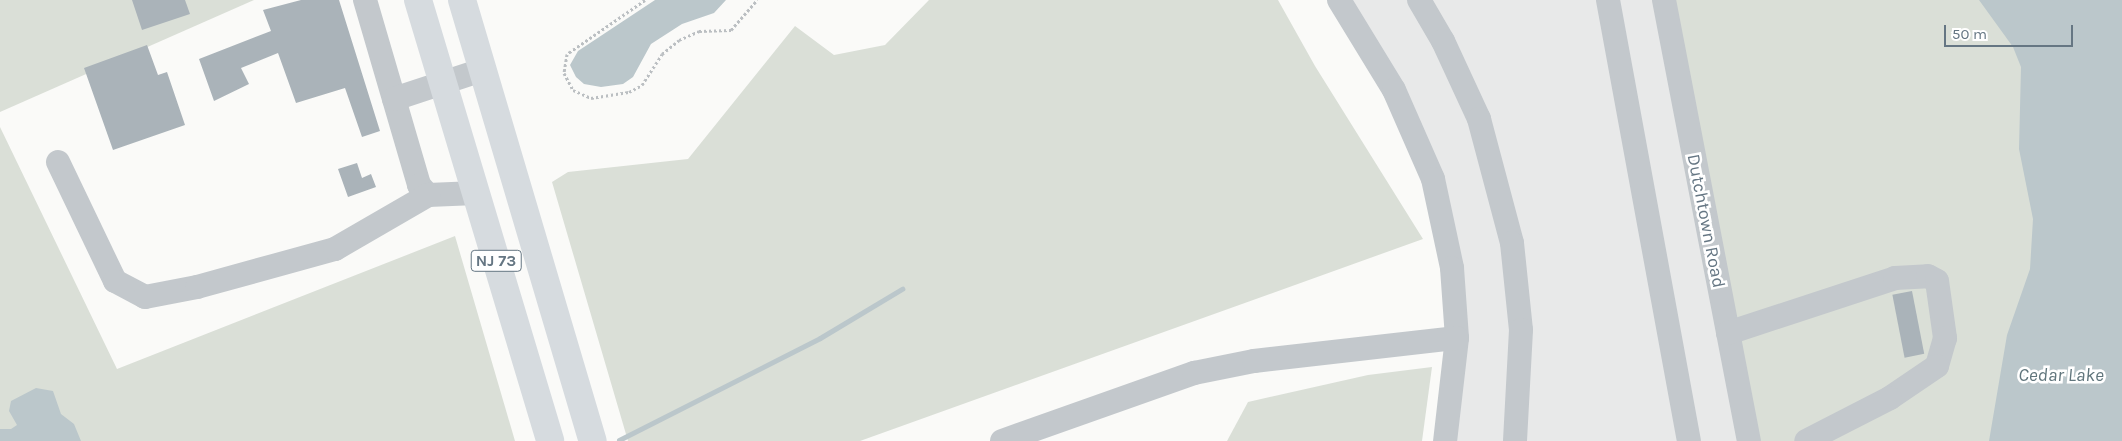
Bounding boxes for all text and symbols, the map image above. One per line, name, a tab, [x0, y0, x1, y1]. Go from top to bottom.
scale bar	[1947, 15, 2076, 47]
text: 50 m	[1952, 25, 1987, 43]
street label: Dutchtown Road	[1682, 152, 1730, 290]
road number: NJ 73	[470, 248, 522, 274]
water label: Cedar Lake	[2018, 365, 2104, 387]

